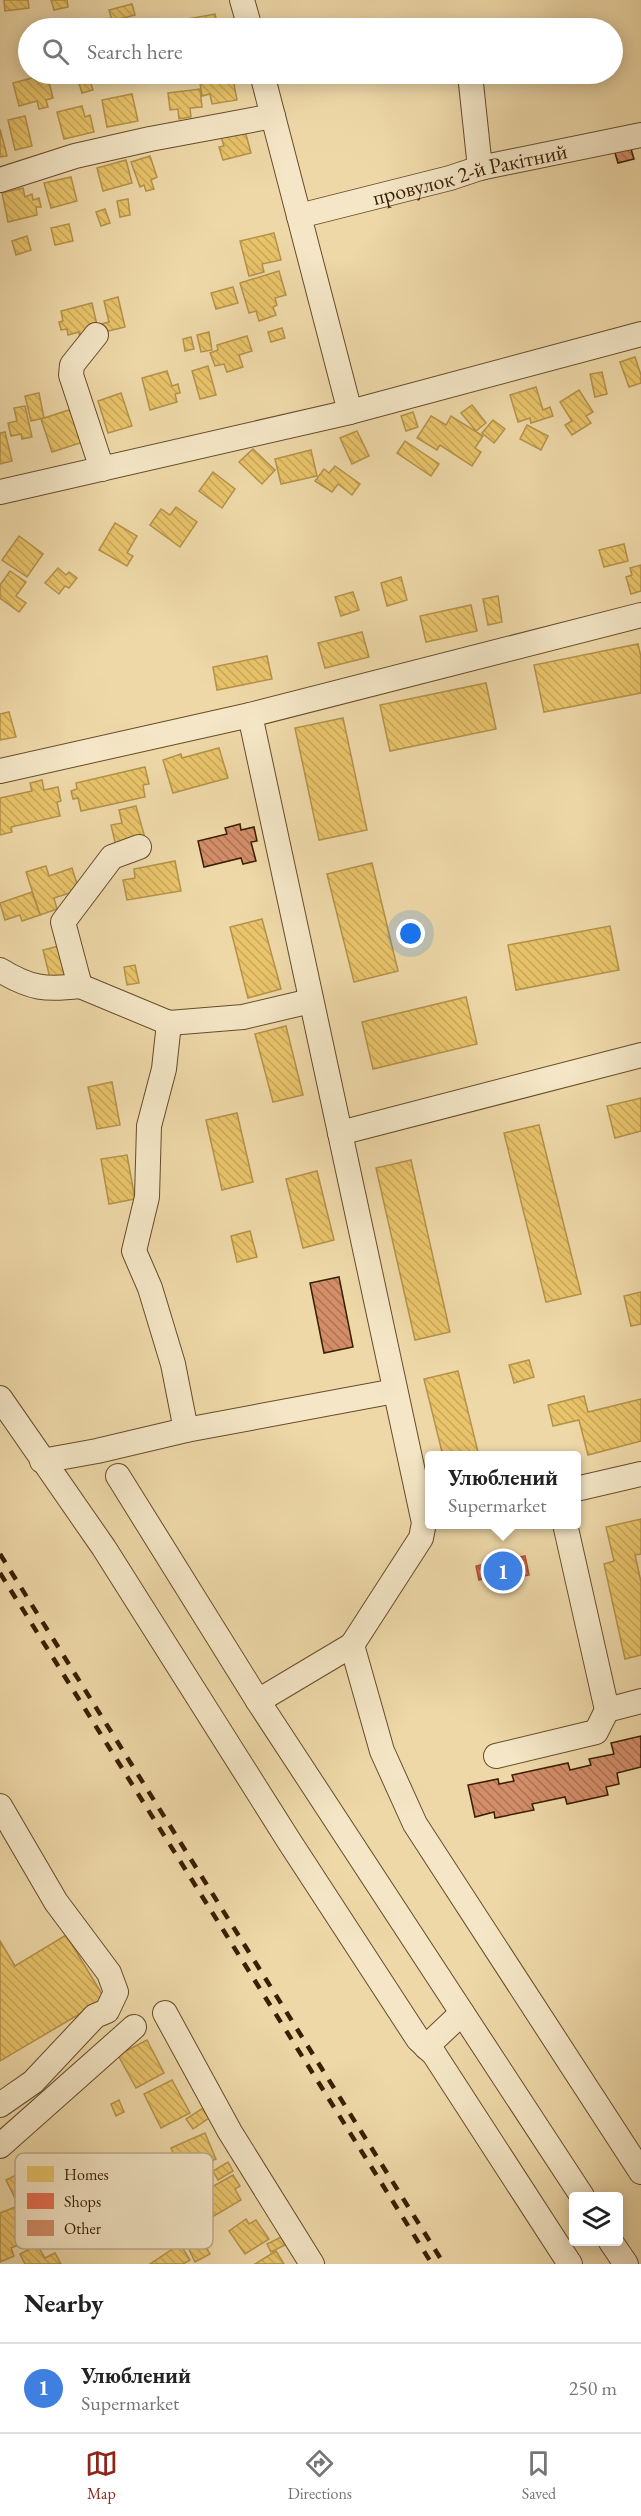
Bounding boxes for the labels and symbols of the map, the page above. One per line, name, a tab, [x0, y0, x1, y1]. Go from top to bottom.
street label: провулок 2-й Ракітний	[369, 136, 570, 212]
your location	[396, 919, 425, 948]
pin: 1	[484, 1548, 522, 1594]
legend	[15, 2153, 213, 2249]
text: Homes	[64, 2164, 109, 2185]
text: Shops	[64, 2191, 101, 2212]
text: Other	[64, 2218, 102, 2239]

